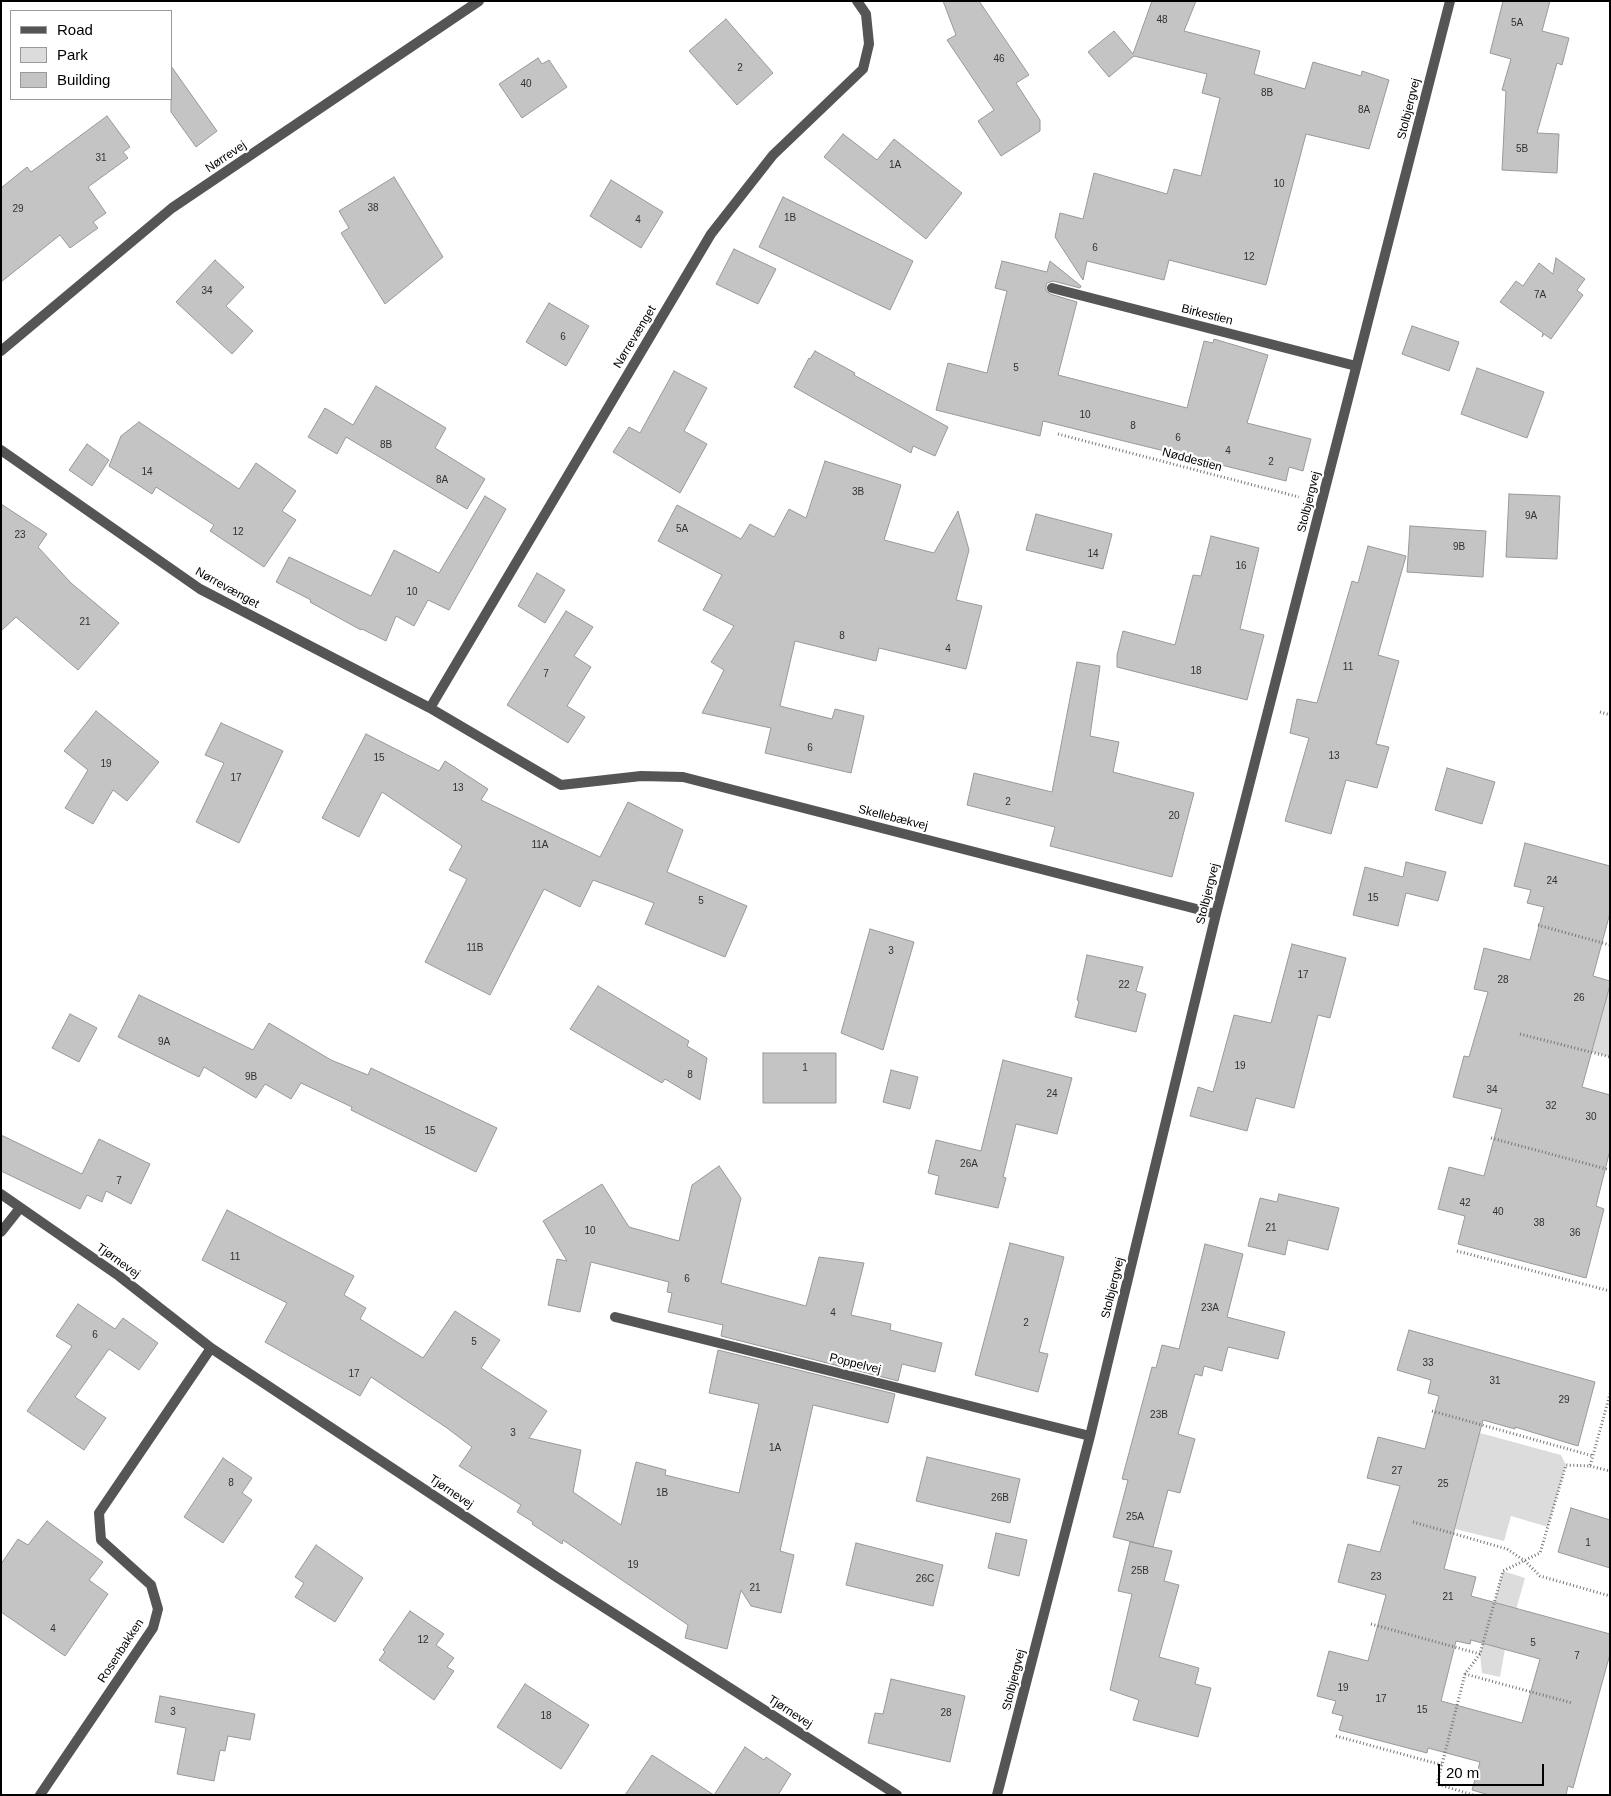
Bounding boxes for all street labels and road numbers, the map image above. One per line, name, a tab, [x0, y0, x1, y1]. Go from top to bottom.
street label: Stolbjergvej	[1394, 77, 1424, 141]
street label: Nørrevej	[203, 138, 249, 176]
street label: Birkestien	[1180, 302, 1234, 328]
street label: Nørrevænget	[611, 303, 659, 371]
street label: Nøddestien	[1160, 445, 1224, 475]
street label: Stolbjergvej	[1294, 470, 1324, 534]
street label: Nørrevænget	[193, 565, 261, 611]
street label: Skellebækvej	[857, 802, 929, 834]
street label: Stolbjergvej	[1193, 862, 1223, 926]
street label: Tjørnevej	[94, 1240, 142, 1282]
street label: Stolbjergvej	[1098, 1256, 1128, 1320]
street label: Poppelvej	[828, 1351, 882, 1377]
street label: Tjørnevej	[426, 1472, 476, 1512]
street label: Rosenbakken	[95, 1616, 147, 1686]
street label: Stolbjergvej	[999, 1648, 1029, 1712]
street label: Tjørnevej	[765, 1692, 815, 1732]

